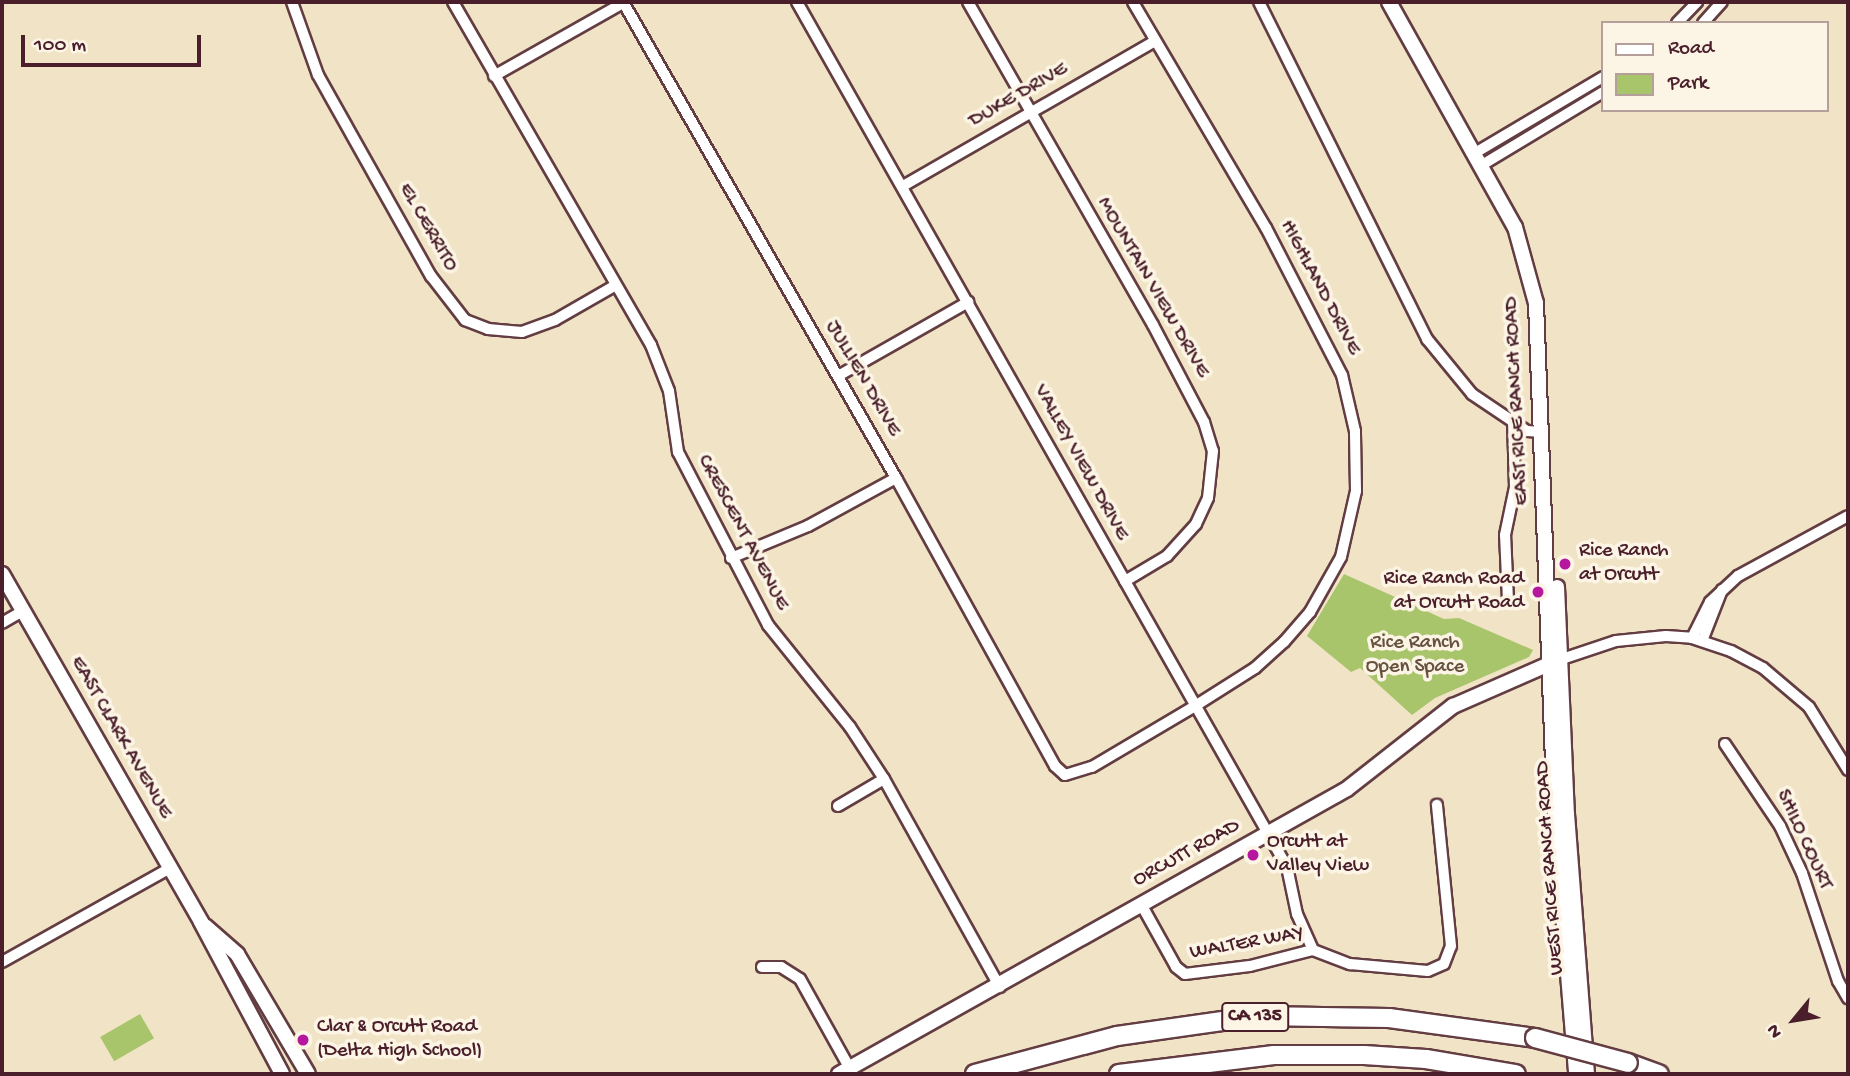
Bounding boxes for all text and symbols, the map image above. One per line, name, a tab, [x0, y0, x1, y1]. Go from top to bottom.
scale bar	[24, 21, 205, 65]
legend	[1602, 21, 1829, 112]
text: 100 m	[34, 34, 86, 59]
text: Road	[1668, 37, 1714, 62]
street label: DUKE DRIVE	[965, 58, 1073, 134]
text: Park	[1668, 72, 1708, 97]
street label: EL CERRITO	[392, 179, 462, 277]
street label: MOUNTAIN VIEW DRIVE	[1090, 193, 1214, 383]
street label: HIGHLAND DRIVE	[1273, 216, 1365, 360]
street label: EAST RICE RANCH ROAD	[1500, 296, 1536, 506]
street label: JULLIEN DRIVE	[819, 316, 905, 442]
street label: VALLEY VIEW DRIVE	[1027, 381, 1133, 545]
street label: CRESCENT AVENUE	[690, 451, 794, 615]
place label: Rice Ranch at Orcutt	[1579, 539, 1669, 589]
marker: Rice Ranch at Orcutt	[1557, 556, 1573, 572]
place label: Rice Ranch Road at Orcutt Road	[1384, 567, 1524, 617]
marker: Rice Ranch Road at Orcutt Road	[1530, 584, 1546, 600]
park label: Rice Ranch Open Space	[1366, 631, 1464, 681]
street label: EAST CLARK AVENUE	[63, 652, 177, 824]
street label: WEST RICE RANCH ROAD	[1531, 760, 1571, 976]
street label: SHILO COURT	[1769, 786, 1837, 894]
street label: ORCUTT ROAD	[1129, 814, 1245, 894]
place label: Orcutt at Valley View	[1267, 830, 1369, 880]
marker: Orcutt at Valley View	[1245, 847, 1261, 863]
street label: WALTER WAY	[1188, 922, 1306, 966]
north arrow	[1759, 985, 1829, 1055]
road number: CA 135	[1220, 1001, 1290, 1032]
place label: Clar & Orcutt Road (Delta High School)	[317, 1015, 483, 1065]
text: N	[1762, 1020, 1788, 1042]
marker: Clar & Orcutt Road (Delta High School)	[295, 1032, 311, 1048]

